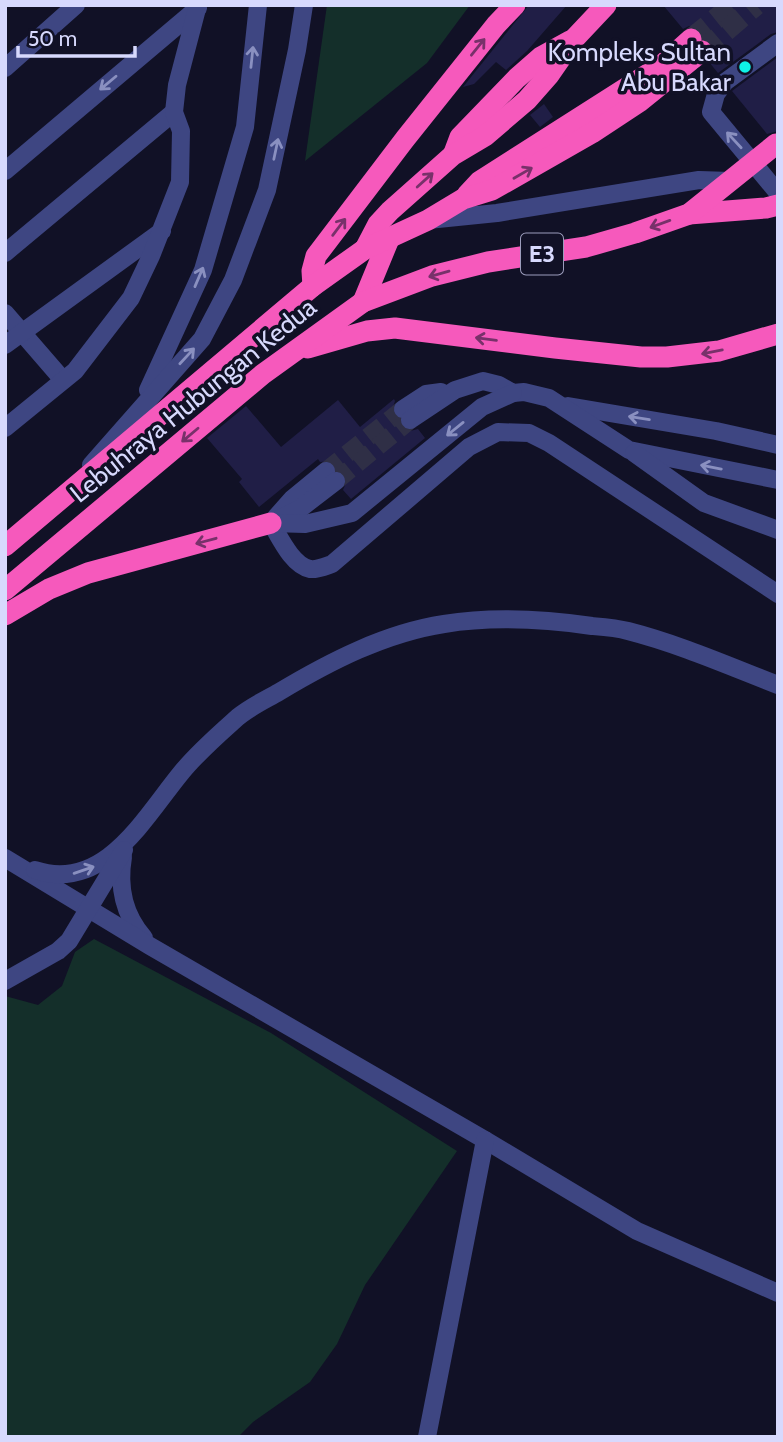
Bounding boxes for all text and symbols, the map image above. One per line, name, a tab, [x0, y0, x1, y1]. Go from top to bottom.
scale bar	[18, 14, 135, 58]
text: 50 m	[28, 26, 77, 51]
place label: Kompleks Sultan Abu Bakar	[548, 36, 732, 98]
one-way arrow	[471, 39, 486, 57]
one-way arrow	[246, 46, 259, 69]
marker: Kompleks Sultan Abu Bakar	[737, 59, 753, 75]
one-way arrow	[99, 75, 117, 91]
one-way arrow	[726, 132, 743, 149]
one-way arrow	[269, 138, 283, 161]
one-way arrow	[512, 166, 532, 180]
one-way arrow	[416, 172, 434, 188]
one-way arrow	[331, 218, 346, 237]
one-way arrow	[650, 219, 672, 231]
road number: E3	[521, 233, 563, 274]
one-way arrow	[193, 267, 206, 288]
one-way arrow	[428, 269, 450, 282]
street label: Lebuhraya Hubungan Kedua	[64, 291, 323, 509]
one-way arrow	[475, 333, 498, 346]
one-way arrow	[701, 346, 724, 359]
one-way arrow	[179, 347, 195, 365]
one-way arrow	[628, 411, 651, 424]
one-way arrow	[447, 421, 465, 437]
one-way arrow	[181, 427, 199, 443]
one-way arrow	[700, 459, 723, 473]
one-way arrow	[195, 535, 218, 548]
one-way arrow	[73, 863, 95, 876]

